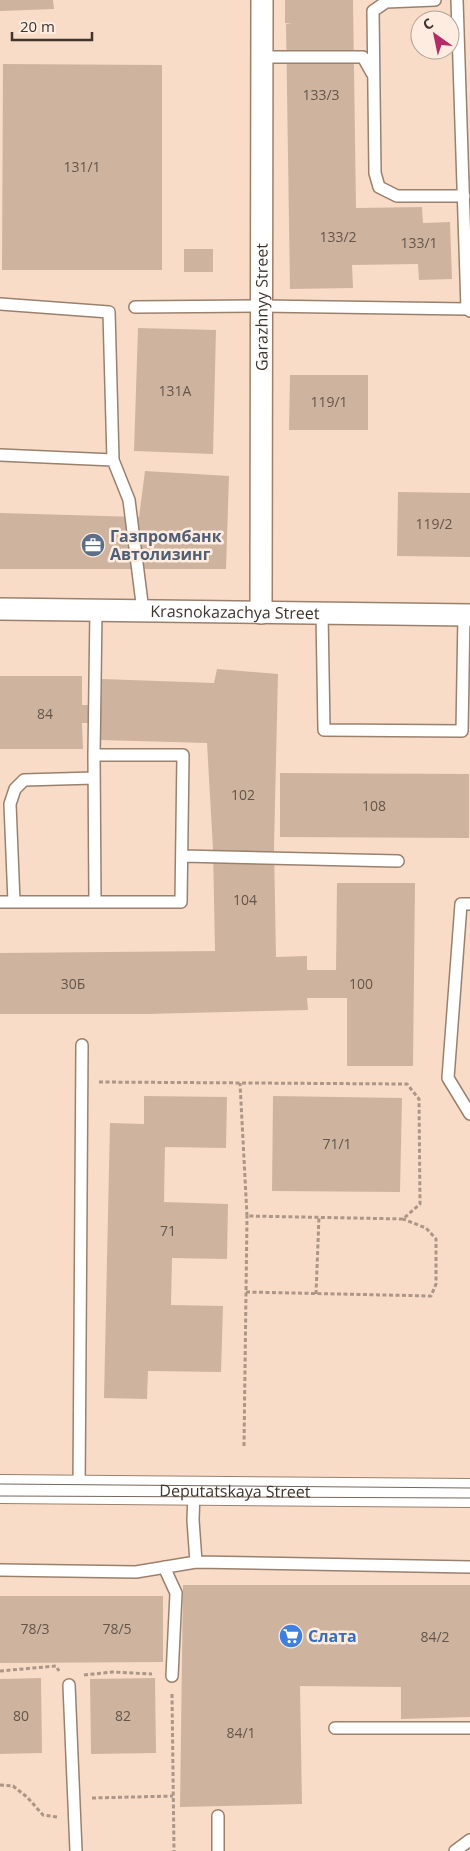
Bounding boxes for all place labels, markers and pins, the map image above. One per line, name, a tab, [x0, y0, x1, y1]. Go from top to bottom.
place label: Газпромбанк Автолизинг	[110, 525, 222, 565]
office icon: Газпромбанк Автолизинг	[80, 532, 106, 558]
supermarket icon: Слата	[278, 1623, 304, 1649]
place label: Слата	[308, 1625, 357, 1647]

